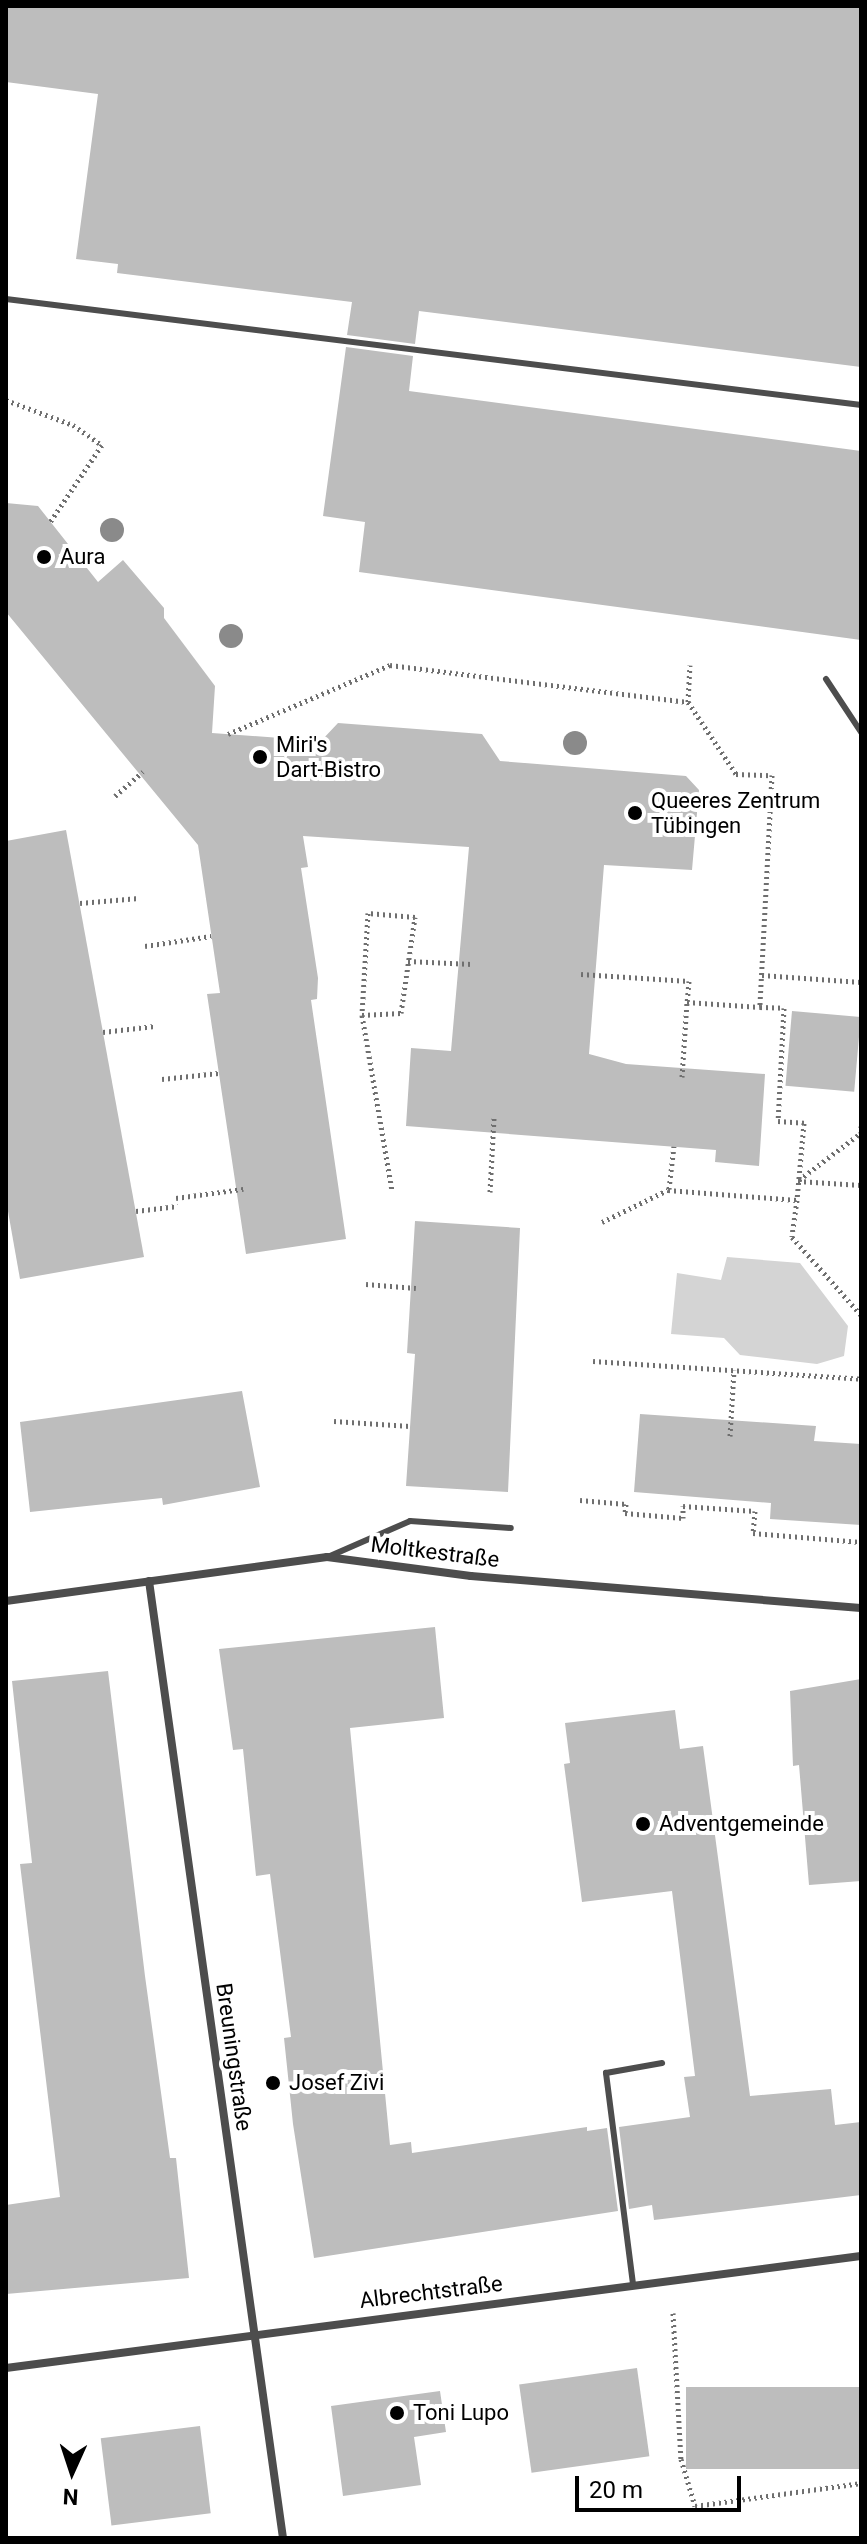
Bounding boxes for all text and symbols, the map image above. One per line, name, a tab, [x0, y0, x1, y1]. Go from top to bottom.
place label: Aura	[60, 544, 105, 570]
marker: Aura	[35, 548, 53, 566]
place label: Miri's Dart-Bistro	[276, 731, 381, 782]
marker: Miri's Dart-Bistro	[251, 748, 269, 766]
place label: Queeres Zentrum Tübingen	[651, 787, 820, 838]
marker: Queeres Zentrum Tübingen	[626, 804, 644, 822]
street label: Moltkestraße	[369, 1531, 501, 1573]
place label: Adventgemeinde	[659, 1811, 824, 1837]
marker: Adventgemeinde	[634, 1815, 652, 1833]
street label: Breuningstraße	[211, 1981, 257, 2133]
place label: Josef Zivi	[289, 2070, 384, 2096]
marker: Josef Zivi	[264, 2074, 282, 2092]
street label: Albrechtstraße	[358, 2270, 504, 2314]
place label: Toni Lupo	[413, 2400, 509, 2426]
marker: Toni Lupo	[388, 2404, 406, 2422]
north arrow	[32, 2432, 112, 2512]
scale bar	[579, 2460, 745, 2510]
text: 20 m	[589, 2476, 643, 2504]
text: N	[62, 2484, 79, 2509]

